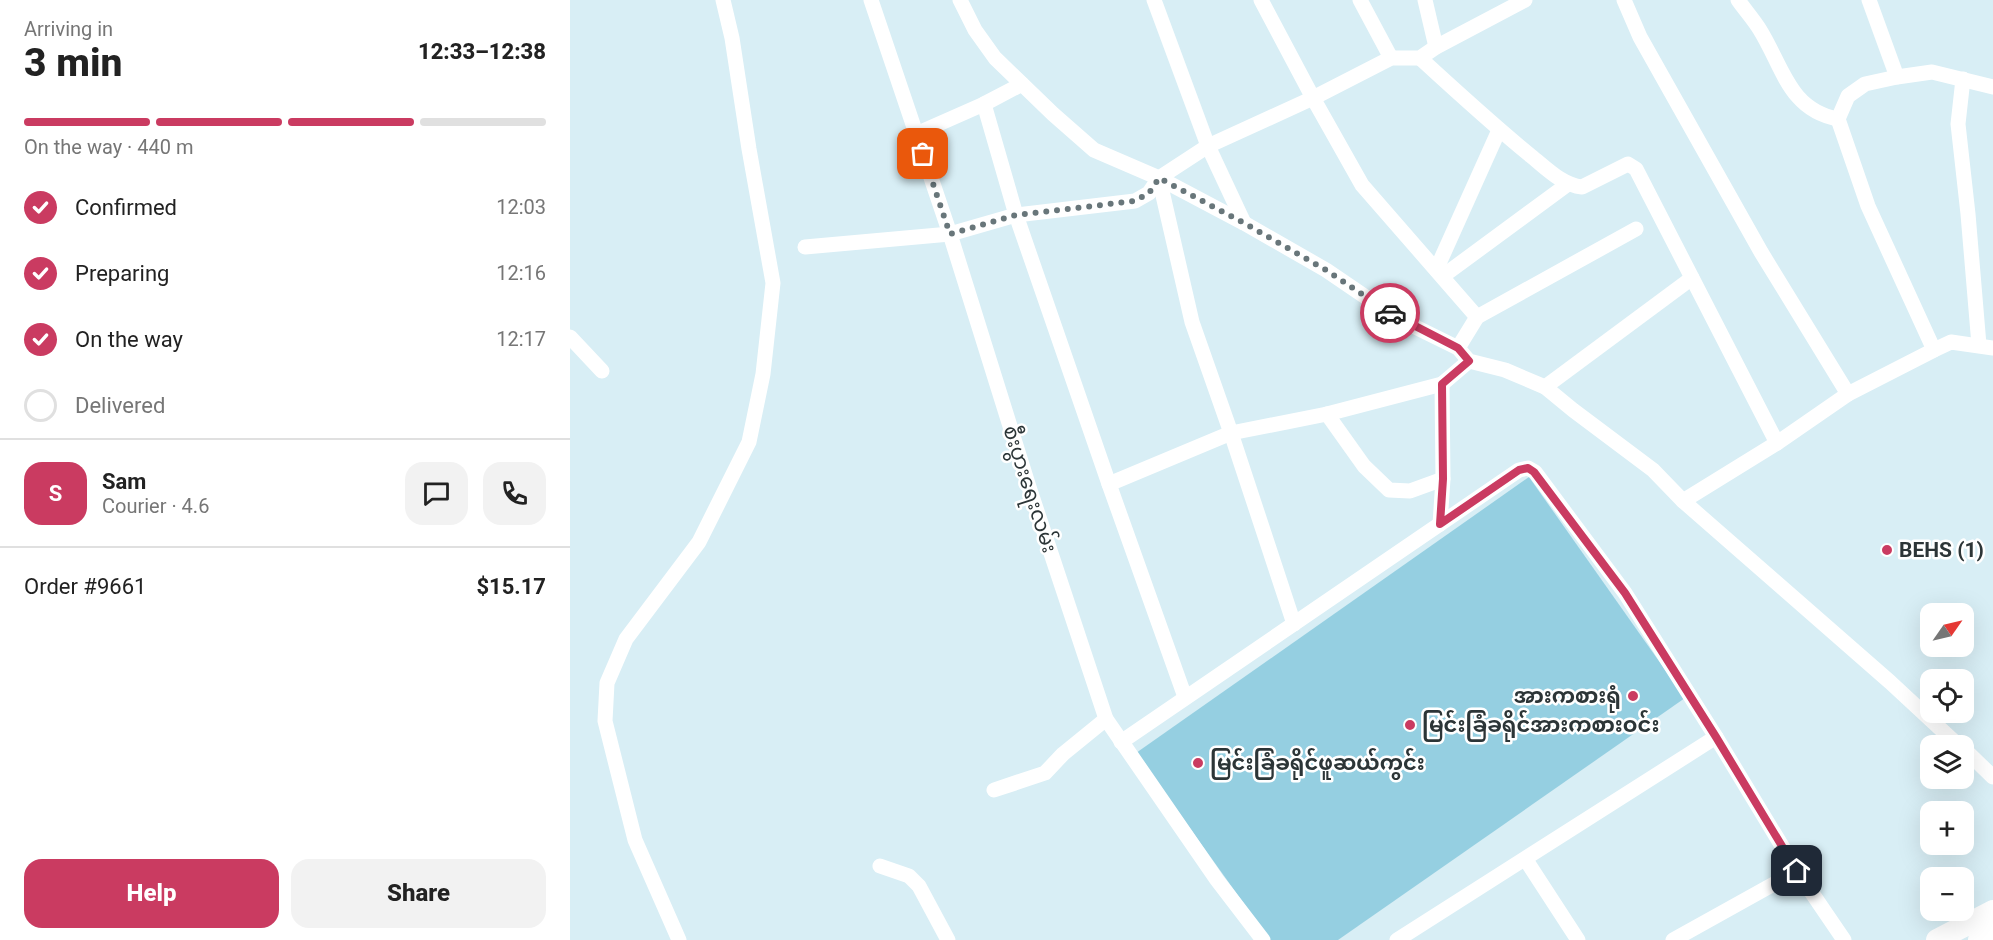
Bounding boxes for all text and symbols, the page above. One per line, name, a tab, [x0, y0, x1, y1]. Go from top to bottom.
text: Arriving in	[24, 17, 113, 41]
text: 12:33–12:38	[418, 39, 546, 64]
text: 3 min	[24, 40, 122, 86]
pin	[897, 128, 948, 179]
text: On the way · 440 m	[24, 135, 193, 159]
icon: bag	[906, 137, 939, 170]
icon: check	[24, 191, 57, 224]
text: Confirmed	[75, 195, 177, 220]
text: 12:03	[496, 195, 546, 219]
icon: check	[24, 257, 57, 290]
text: Preparing	[75, 261, 169, 286]
text: 12:16	[496, 261, 546, 285]
courier	[1360, 283, 1420, 343]
icon: car	[1374, 297, 1407, 330]
icon: check	[24, 323, 57, 356]
text: On the way	[75, 327, 183, 352]
text: 12:17	[496, 327, 546, 351]
text: Delivered	[75, 393, 165, 418]
street label: စီးပွားရေးလမ်း	[993, 421, 1066, 557]
button: chat	[405, 462, 468, 525]
button: phone	[483, 462, 546, 525]
text: Sam	[102, 469, 146, 494]
text: S	[49, 481, 62, 506]
text: Courier · 4.6	[102, 494, 209, 518]
place label: BEHS (1)	[1899, 538, 1984, 562]
marker: BEHS (1)	[1880, 543, 1894, 557]
text: Order #9661	[24, 574, 146, 599]
text: $15.17	[477, 574, 546, 599]
north arrow	[1920, 603, 1974, 657]
map controls	[1920, 603, 1974, 921]
button: locate	[1920, 669, 1974, 723]
place label: အားကစားရုံ	[1514, 684, 1621, 713]
marker: အားကစားရုံ	[1626, 689, 1640, 703]
place label: မြင်းခြံခရိုင်အားကစားဝင်း	[1422, 709, 1659, 742]
marker: မြင်းခြံခရိုင်အားကစားဝင်း	[1403, 718, 1417, 732]
button: layers	[1920, 735, 1974, 789]
place label: မြင်းခြံခရိုင်ဖူဆယ်ကွင်း	[1210, 747, 1425, 780]
marker: မြင်းခြံခရိုင်ဖူဆယ်ကွင်း	[1191, 756, 1205, 770]
button: +	[1920, 801, 1974, 855]
pin	[1771, 845, 1822, 896]
icon: home	[1780, 854, 1813, 887]
button: Help	[24, 859, 279, 928]
button: Share	[291, 859, 546, 928]
button: −	[1920, 867, 1974, 921]

